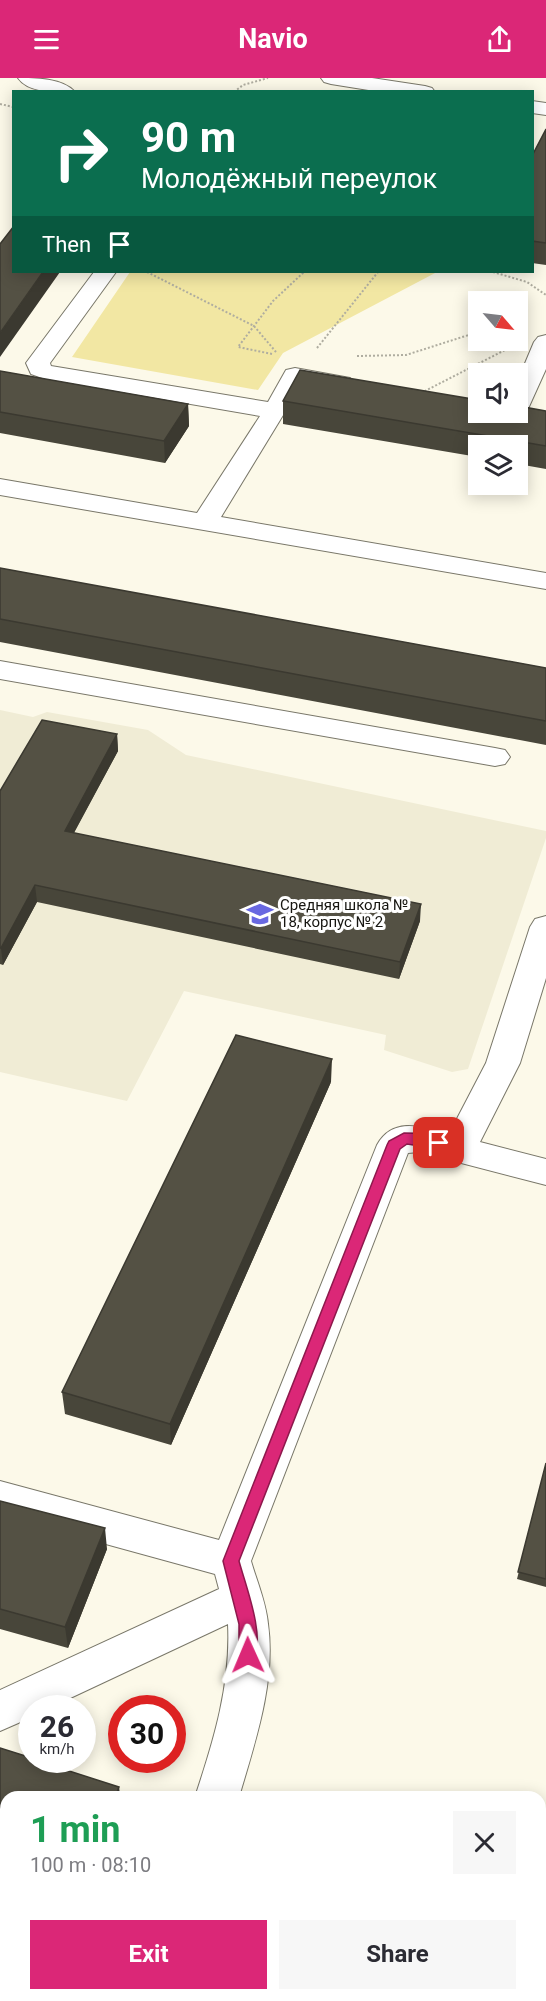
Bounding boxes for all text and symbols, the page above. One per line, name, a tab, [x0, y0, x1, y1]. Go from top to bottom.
icon: menu	[30, 23, 63, 56]
text: Navio	[238, 23, 308, 55]
icon: share	[483, 23, 516, 56]
text: 90 m	[141, 113, 236, 162]
icon: right	[42, 114, 120, 192]
text: Молодёжный переулок	[141, 163, 437, 195]
icon: arrive	[103, 228, 136, 261]
text: Then	[42, 232, 91, 257]
north arrow	[468, 291, 528, 351]
map controls	[468, 291, 528, 495]
button: sound	[468, 363, 528, 423]
button: layers	[468, 435, 528, 495]
place label: Средняя школа № 18, корпус № 2	[280, 896, 409, 931]
school or university icon: Средняя школа № 18, корпус № 2	[245, 899, 275, 929]
pin	[413, 1117, 464, 1168]
icon: arrive	[422, 1126, 455, 1159]
position arrow	[216, 1623, 280, 1687]
speed limit sign: 30	[108, 1695, 186, 1773]
text: 26	[40, 1709, 74, 1744]
text: km/h	[39, 1740, 75, 1758]
text: 1 min	[30, 1809, 121, 1851]
button: close	[453, 1811, 516, 1874]
text: 100 m · 08:10	[30, 1853, 151, 1877]
button: Exit	[30, 1920, 267, 1989]
button: Share	[279, 1920, 516, 1989]

